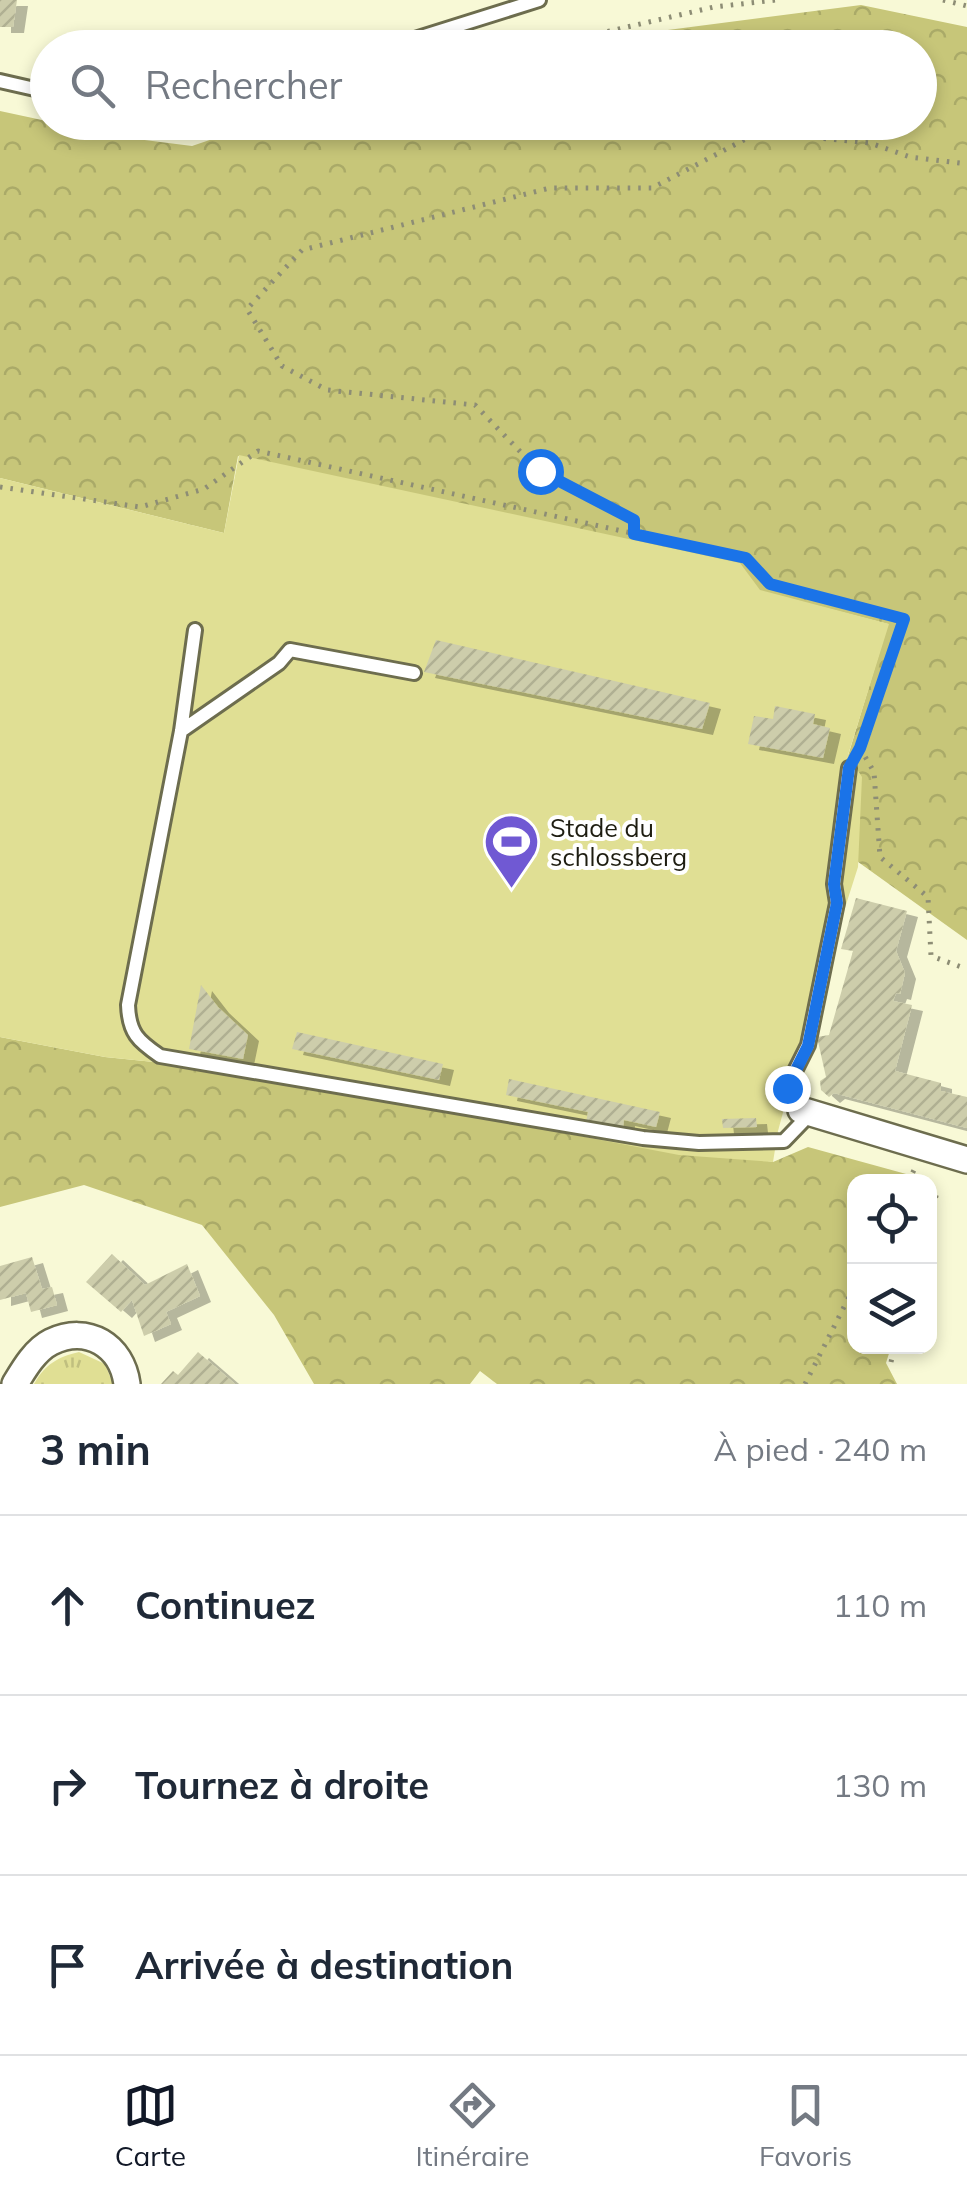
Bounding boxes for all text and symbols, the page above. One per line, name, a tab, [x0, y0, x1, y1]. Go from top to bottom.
search box	[30, 30, 937, 140]
icon: search	[65, 58, 120, 113]
text: Rechercher	[145, 61, 342, 109]
route start	[518, 449, 564, 495]
sports icon: Stade du schlossberg	[481, 812, 541, 891]
place label: Stade du schlossberg	[550, 812, 687, 872]
route end	[765, 1066, 811, 1112]
map controls	[847, 1174, 937, 1354]
button: locate	[847, 1174, 937, 1264]
button: layers	[847, 1264, 937, 1354]
text: 3 min	[40, 1423, 151, 1476]
text: À pied · 240 m	[714, 1429, 927, 1469]
icon: ahead	[40, 1578, 95, 1633]
text: Continuez	[135, 1581, 316, 1629]
text: 110 m	[833, 1585, 927, 1625]
icon: right	[40, 1758, 95, 1813]
text: Tournez à droite	[135, 1761, 429, 1809]
text: 130 m	[833, 1765, 927, 1805]
icon: arrive	[40, 1938, 95, 1993]
text: Arrivée à destination	[135, 1941, 513, 1989]
tab: Carte	[115, 2078, 186, 2173]
tab: Itinéraire	[416, 2078, 530, 2173]
tab: Favoris	[759, 2078, 852, 2173]

